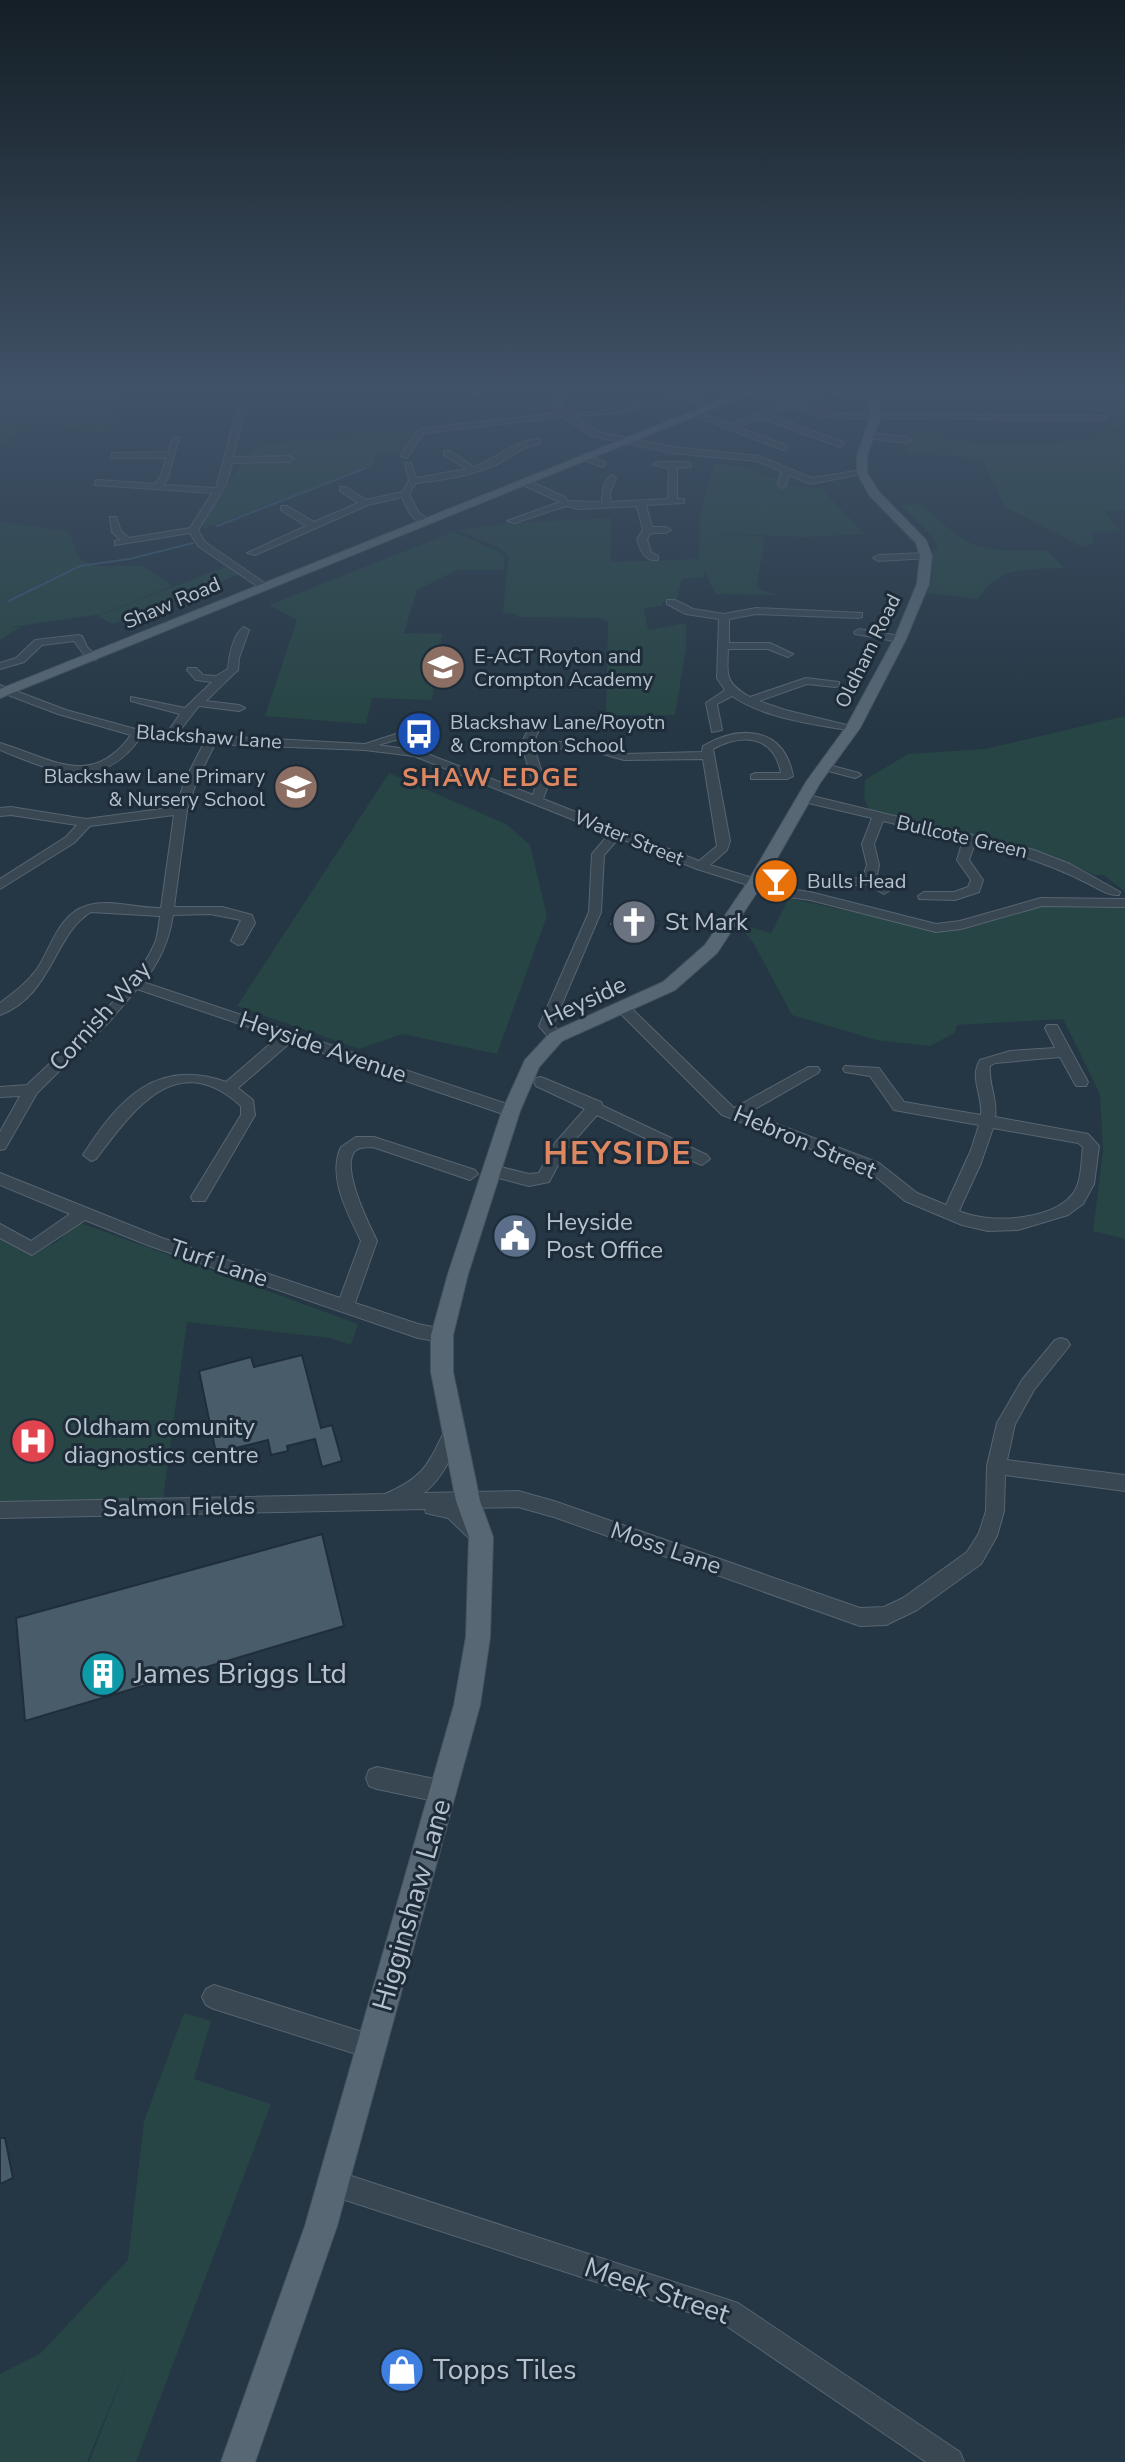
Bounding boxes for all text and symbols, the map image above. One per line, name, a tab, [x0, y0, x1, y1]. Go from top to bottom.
street label: Shaw Road	[119, 571, 225, 635]
street label: Oldham Road	[829, 590, 907, 712]
school or university icon: E-ACT Royton and Crompton Academy	[419, 643, 467, 691]
place label: E-ACT Royton and Crompton Academy	[474, 643, 653, 693]
place label: Blackshaw Lane/Royotn & Crompton School	[450, 709, 665, 759]
bus stop icon: Blackshaw Lane/Royotn & Crompton School	[395, 710, 443, 758]
street label: Blackshaw Lane	[135, 718, 283, 756]
district label: SHAW EDGE	[402, 760, 580, 795]
place label: Blackshaw Lane Primary & Nursery School	[44, 763, 266, 813]
school or university icon: Blackshaw Lane Primary & Nursery School	[272, 763, 320, 811]
street label: Water Street	[570, 804, 689, 873]
street label: Bullcote Green	[894, 809, 1030, 865]
bar icon: Bulls Head	[752, 857, 800, 905]
place label: Bulls Head	[807, 868, 906, 895]
church icon: St Mark	[610, 898, 658, 946]
place label: St Mark	[665, 906, 749, 938]
street label: Cornish Way	[42, 954, 158, 1078]
street label: Heyside	[539, 968, 631, 1034]
street label: Heyside Avenue	[235, 1003, 411, 1091]
street label: Hebron Street	[729, 1098, 882, 1187]
district label: HEYSIDE	[543, 1132, 693, 1175]
place label: Heyside Post Office	[546, 1206, 663, 1266]
public building icon: Heyside Post Office	[491, 1212, 539, 1260]
street label: Turf Lane	[166, 1231, 272, 1295]
place label: Oldham comunity diagnostics centre	[64, 1411, 258, 1471]
hospital icon: Oldham comunity diagnostics centre	[9, 1417, 57, 1465]
street label: Salmon Fields	[103, 1490, 255, 1524]
street label: Moss Lane	[606, 1514, 726, 1582]
building icon: James Briggs Ltd	[79, 1650, 127, 1698]
place label: James Briggs Ltd	[133, 1655, 347, 1693]
street label: Higginshaw Lane	[364, 1795, 460, 2015]
street label: Meek Street	[579, 2248, 735, 2334]
shop icon: Topps Tiles	[378, 2346, 426, 2394]
place label: Topps Tiles	[433, 2351, 576, 2389]

